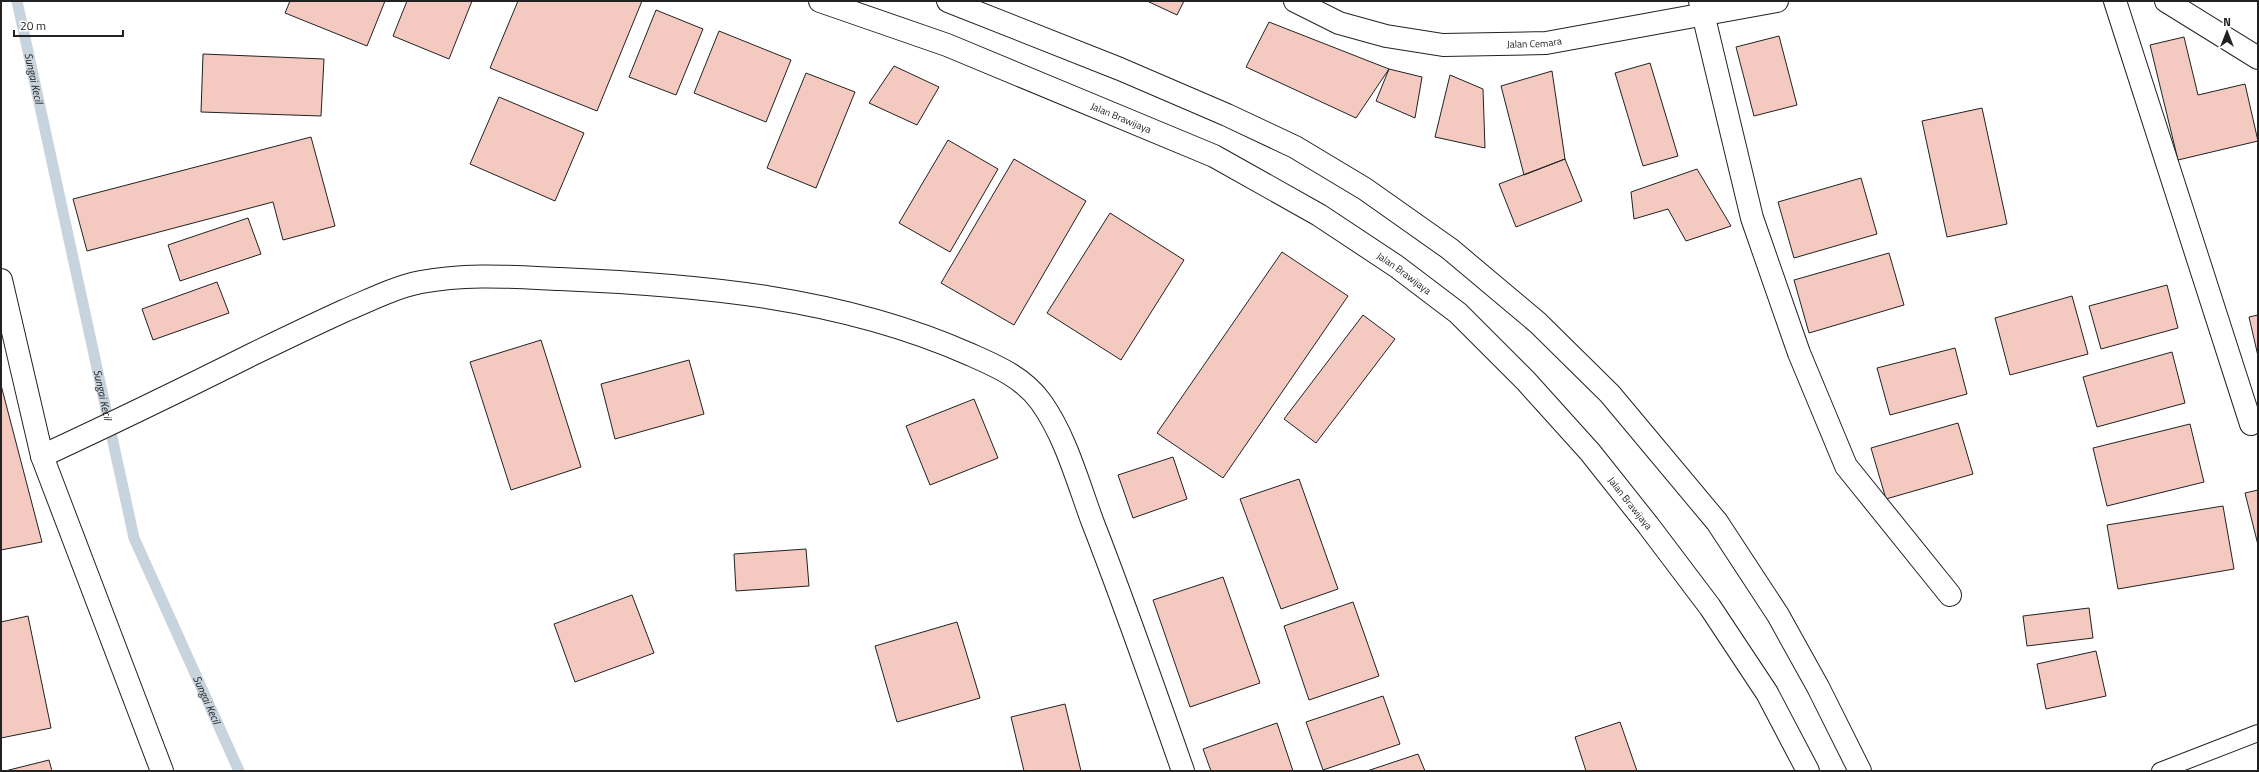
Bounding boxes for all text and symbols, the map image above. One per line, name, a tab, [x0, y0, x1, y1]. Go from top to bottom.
scale bar	[14, 12, 123, 38]
north arrow	[2207, 12, 2247, 52]
text: N	[2223, 14, 2231, 30]
text: 20 m	[20, 16, 46, 35]
street label: Jalan Cemara	[1507, 33, 1563, 51]
water label: Sungai Kecil	[21, 51, 47, 107]
street label: Jalan Brawijaya	[1089, 98, 1154, 137]
street label: Jalan Brawijaya	[1374, 248, 1435, 298]
water label: Sungai Kecil	[89, 368, 116, 423]
street label: Jalan Brawijaya	[1605, 473, 1656, 533]
water label: Sungai Kecil	[189, 673, 225, 728]

